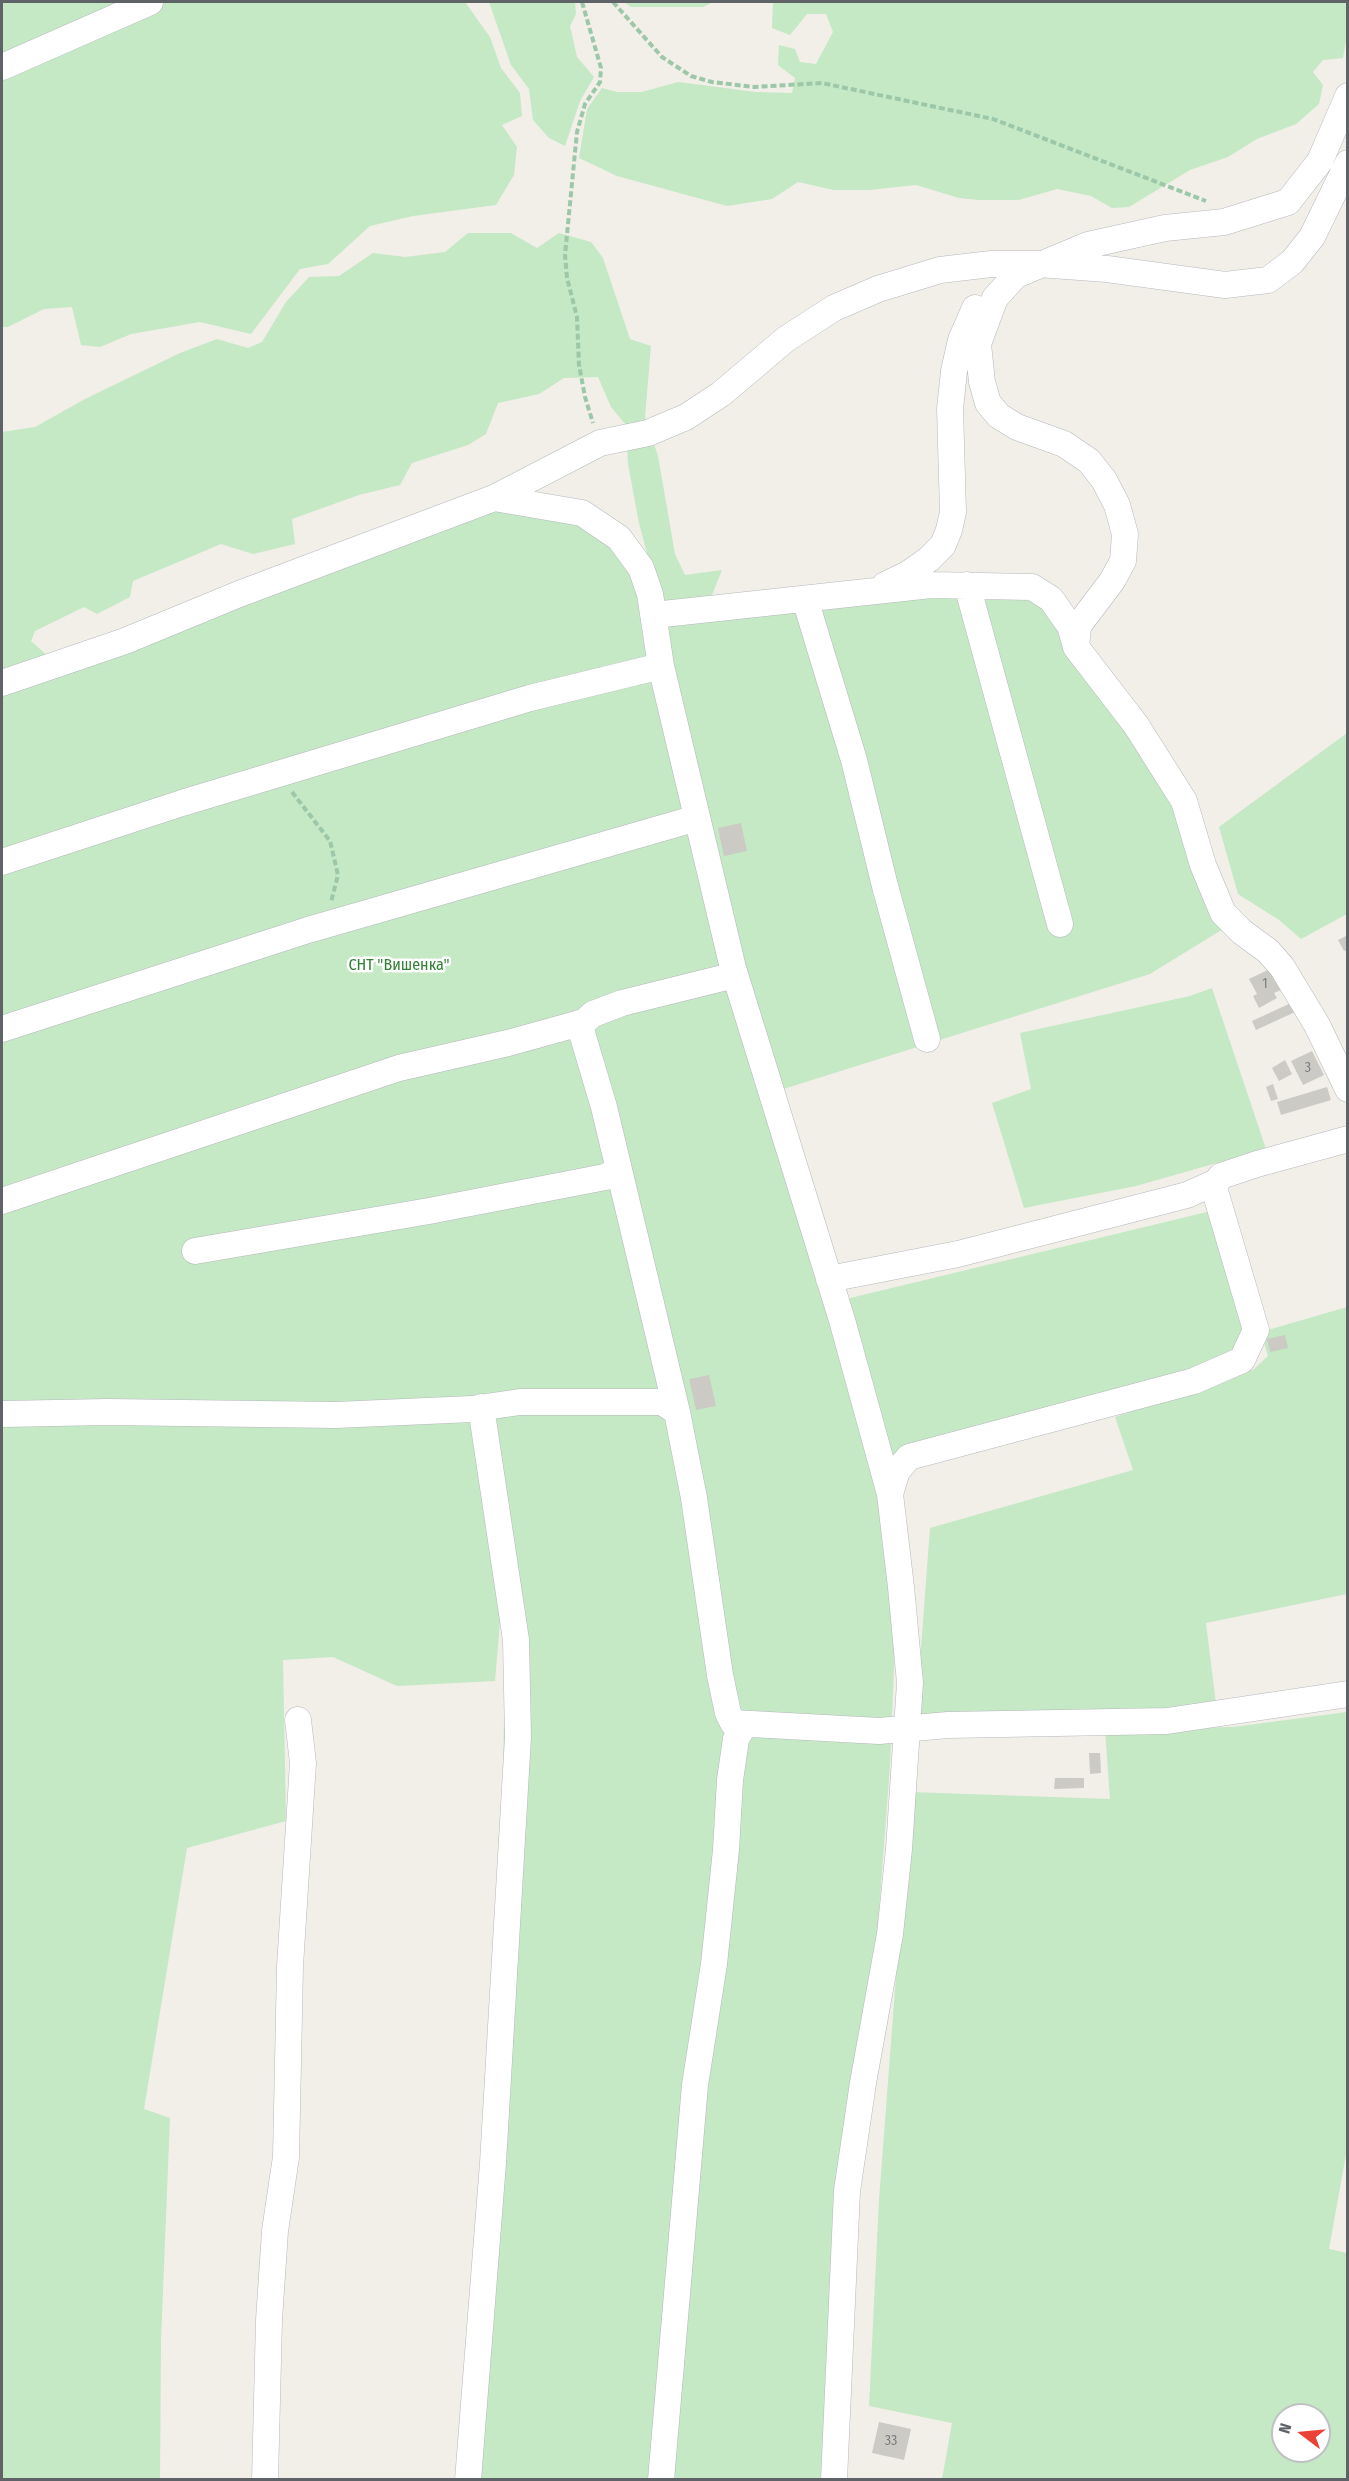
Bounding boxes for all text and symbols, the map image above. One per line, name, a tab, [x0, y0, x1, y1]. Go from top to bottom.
park label: СНТ "Вишенка"	[348, 956, 450, 976]
house number: 1	[1262, 976, 1268, 992]
house number: 3	[1305, 1060, 1311, 1076]
north arrow	[1271, 2403, 1331, 2463]
text: N	[1275, 2421, 1296, 2436]
house number: 33	[885, 2433, 897, 2449]

